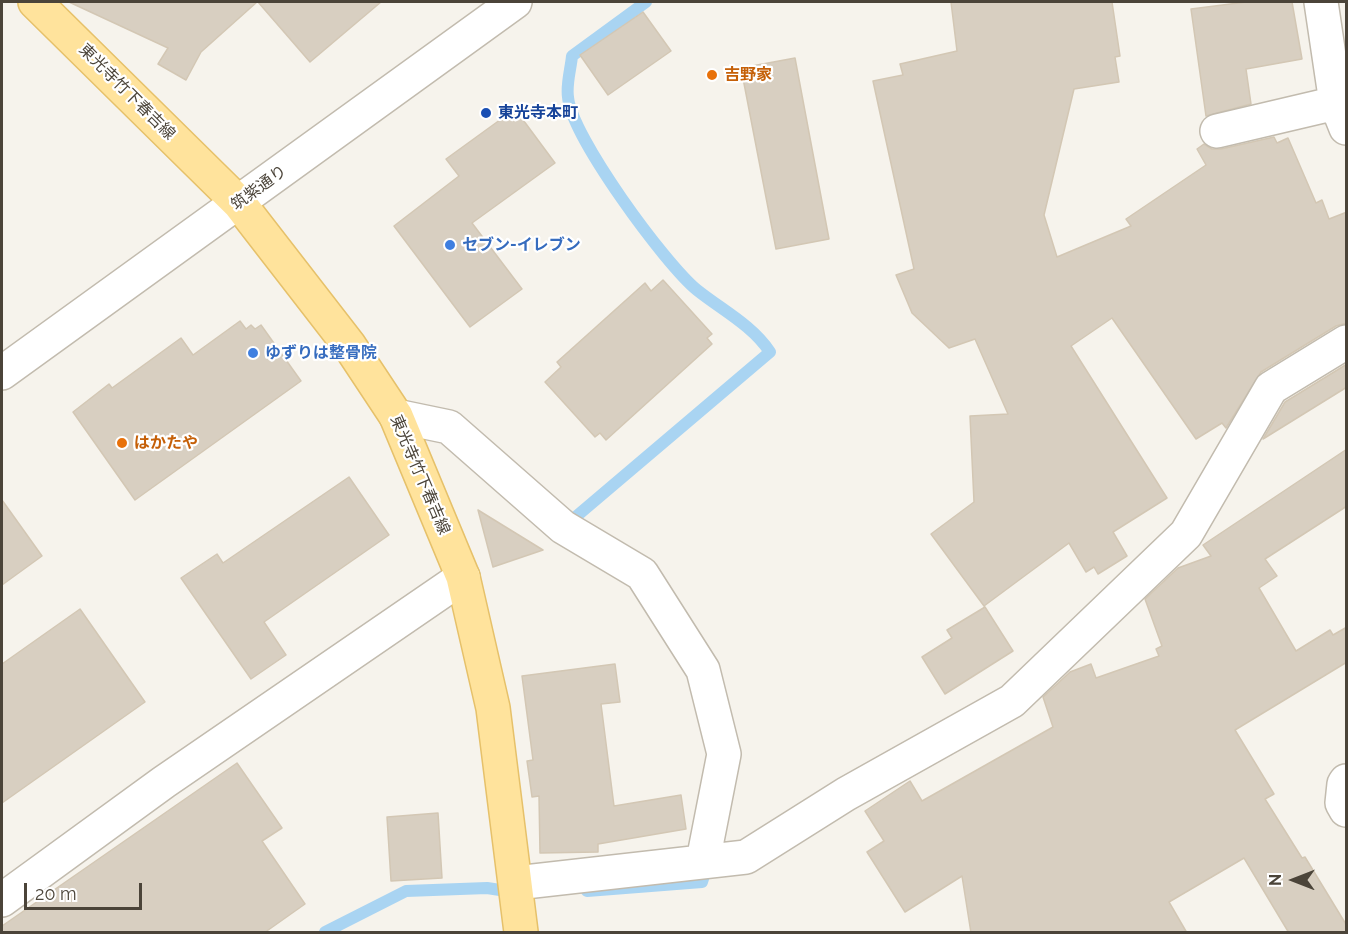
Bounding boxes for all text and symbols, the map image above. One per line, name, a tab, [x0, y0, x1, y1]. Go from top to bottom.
street label: 東光寺竹下春吉線	[75, 40, 179, 144]
place label: 吉野家	[724, 65, 772, 85]
marker: 吉野家	[705, 68, 719, 82]
place label: 東光寺本町	[498, 103, 578, 123]
marker: 東光寺本町	[479, 106, 493, 120]
street label: 筑紫通り	[227, 161, 291, 215]
place label: セブン-イレブン	[462, 235, 581, 255]
marker: セブン-イレブン	[443, 238, 457, 252]
place label: ゆずりは整骨院	[265, 343, 377, 363]
marker: ゆずりは整骨院	[246, 346, 260, 360]
street label: 東光寺竹下春吉線	[386, 412, 454, 538]
place label: はかたや	[134, 433, 198, 453]
marker: はかたや	[115, 436, 129, 450]
north arrow	[1264, 850, 1324, 910]
scale bar	[27, 871, 146, 909]
text: N	[1266, 874, 1285, 886]
text: 20 m	[35, 883, 77, 904]

